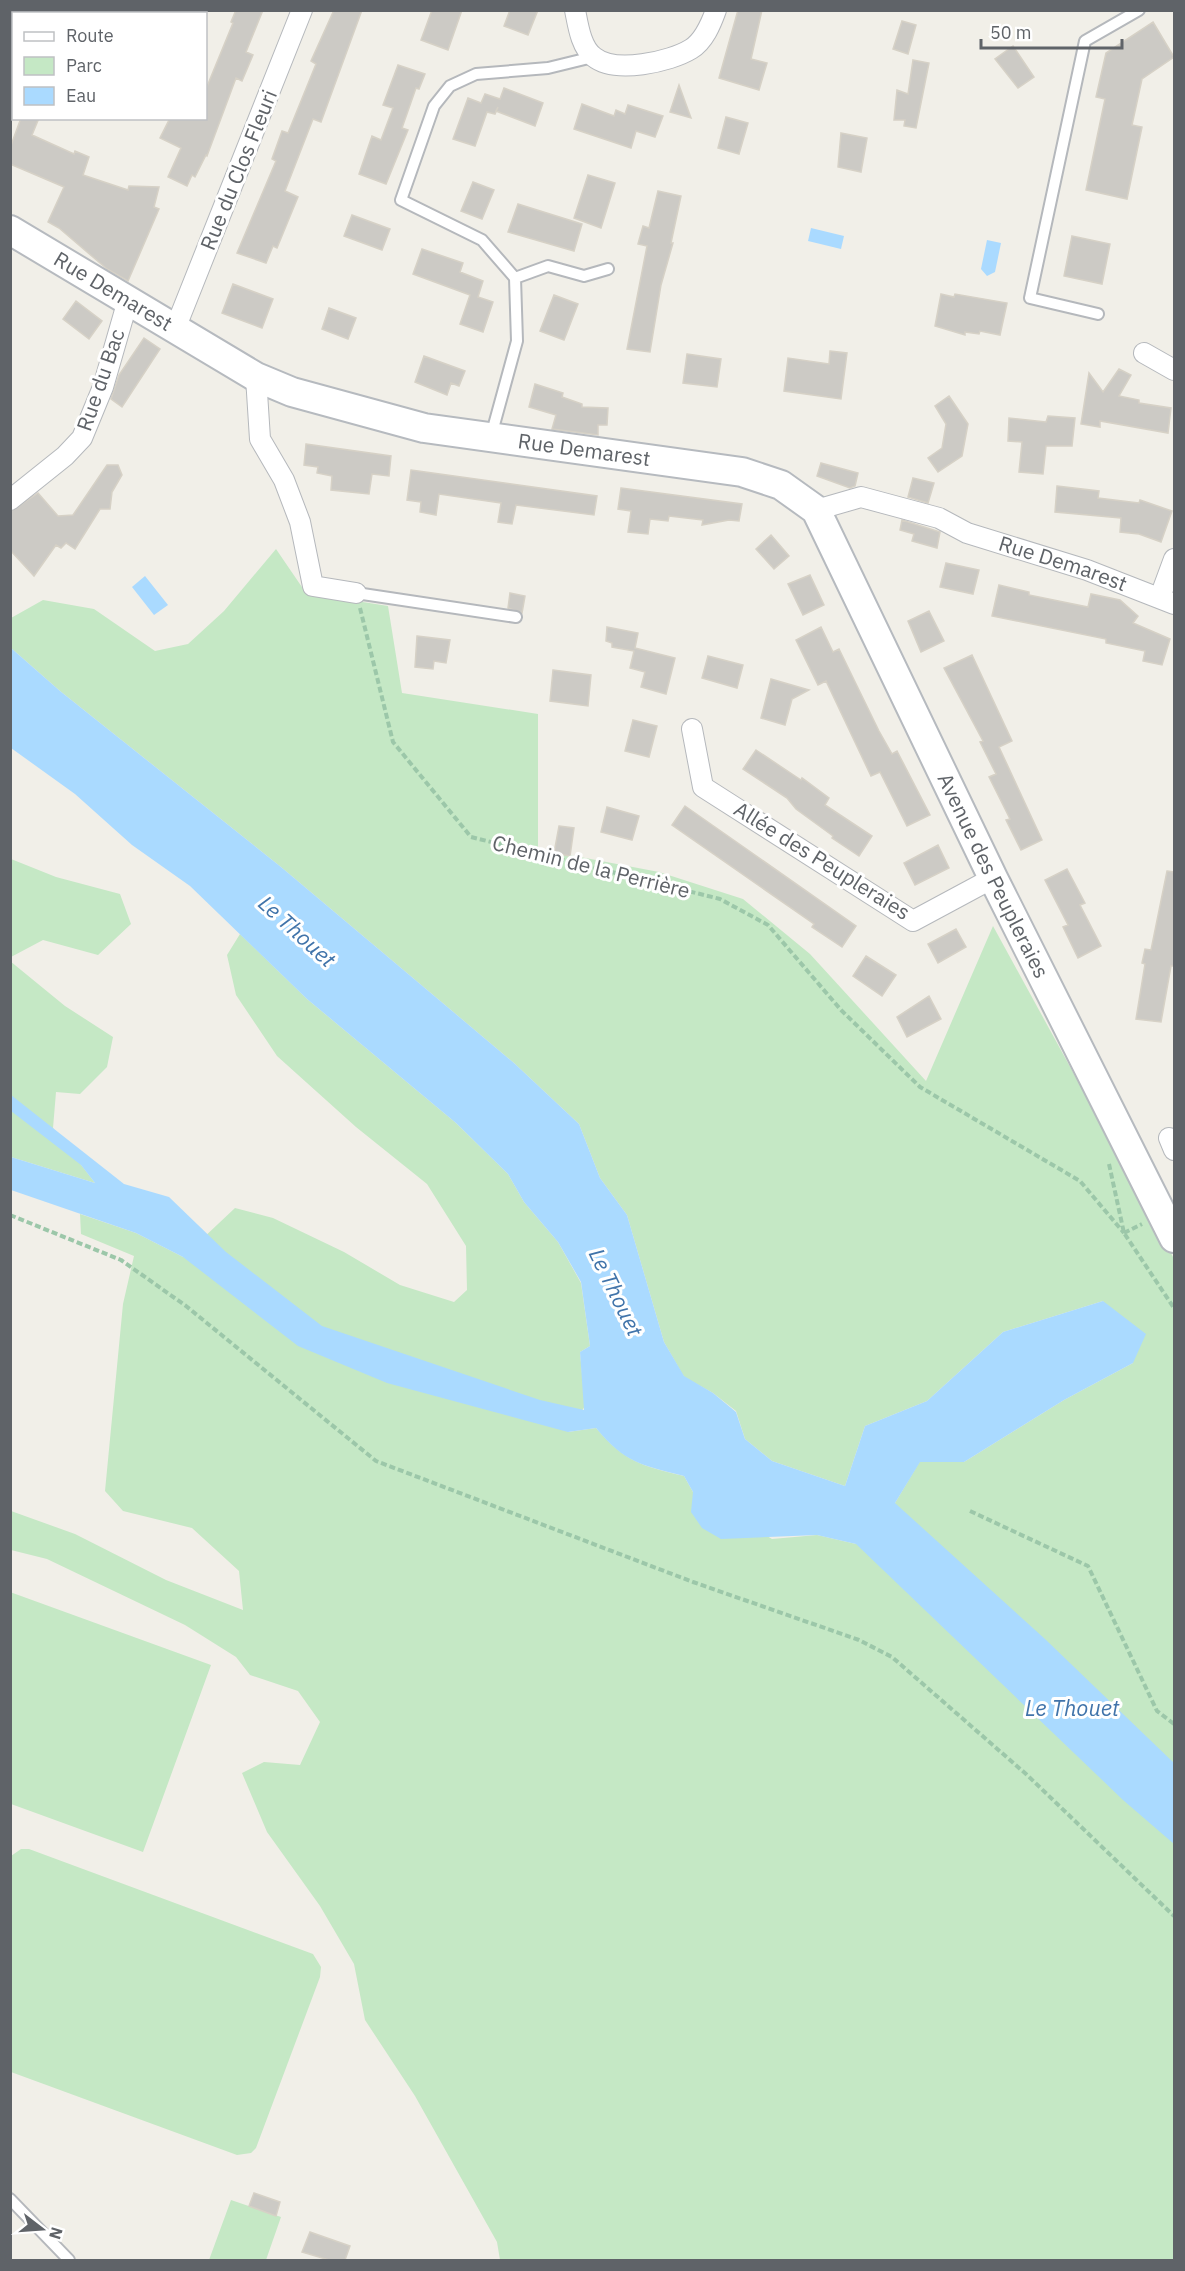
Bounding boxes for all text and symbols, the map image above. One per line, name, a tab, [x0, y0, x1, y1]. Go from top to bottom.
legend	[12, 12, 207, 120]
scale bar	[981, 12, 1122, 50]
text: 50 m	[990, 21, 1032, 44]
text: Route	[66, 24, 114, 47]
text: Parc	[66, 54, 102, 77]
text: Eau	[66, 84, 96, 107]
street label: Rue du Clos Fleuri	[193, 85, 283, 254]
street label: Rue Demarest	[49, 244, 178, 337]
street label: Rue du Bac	[69, 325, 131, 435]
street label: Rue Demarest	[516, 426, 652, 472]
street label: Rue Demarest	[995, 529, 1131, 597]
street label: Avenue des Peupleraies	[932, 768, 1056, 983]
street label: Allée des Peupleraies	[729, 795, 916, 926]
street label: Chemin de la Perrière	[490, 828, 693, 904]
water label: Le Thouet	[253, 888, 343, 974]
water label: Le Thouet	[583, 1243, 651, 1341]
water label: Le Thouet	[1025, 1693, 1120, 1722]
north arrow	[12, 2199, 72, 2259]
text: N	[45, 2225, 68, 2242]

